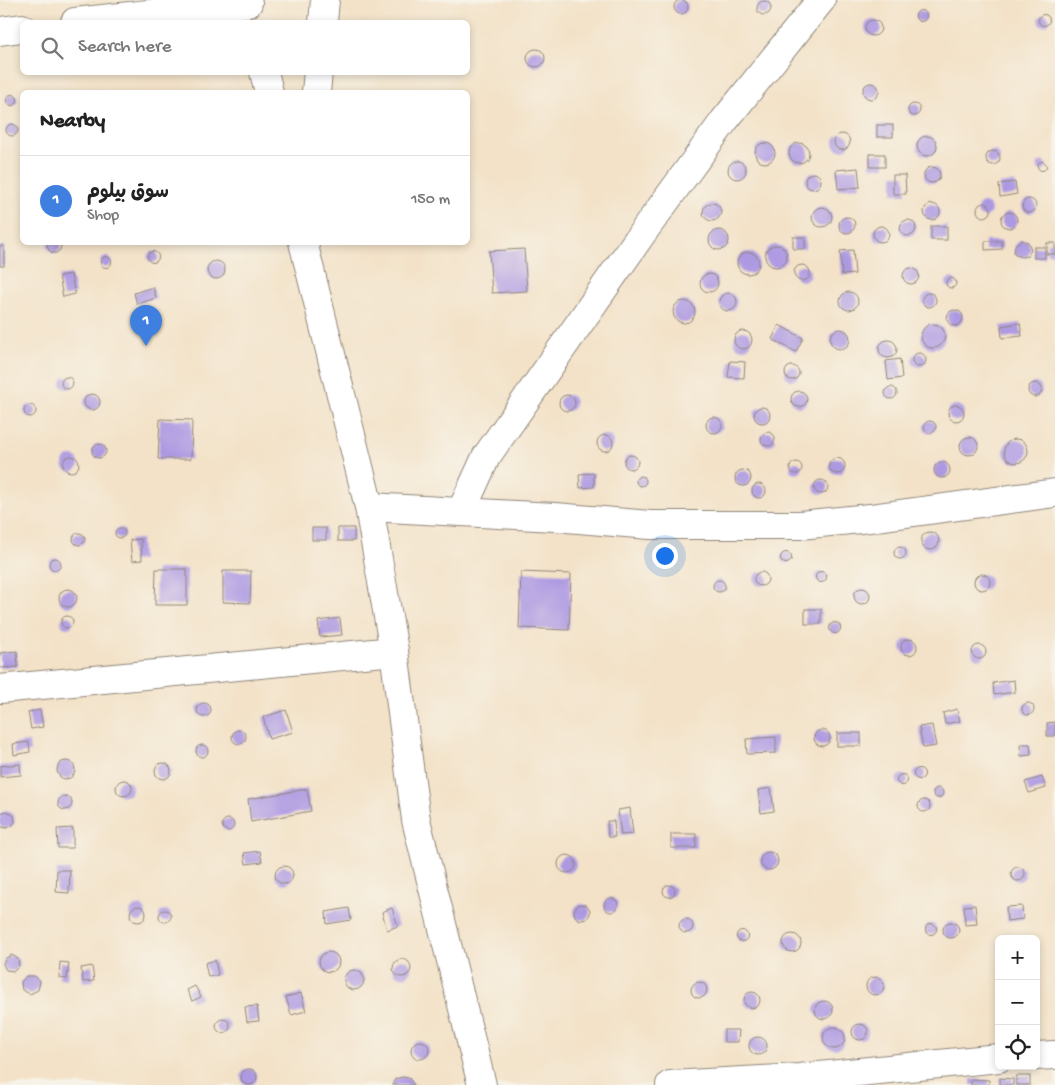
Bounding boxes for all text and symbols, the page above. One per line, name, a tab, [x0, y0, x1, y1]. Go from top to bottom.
search box	[20, 20, 470, 75]
icon: search	[38, 34, 66, 62]
text: Search here	[78, 36, 172, 59]
text: Nearby	[40, 110, 105, 135]
text: سوق بيلوم	[87, 182, 169, 205]
text: 1	[53, 191, 59, 210]
text: 150 m	[411, 191, 450, 210]
text: Shop	[87, 207, 119, 226]
pin: 1	[130, 305, 162, 346]
your location	[652, 543, 678, 569]
map controls	[995, 935, 1040, 1070]
button: +	[995, 935, 1040, 980]
button: −	[995, 980, 1040, 1025]
button: locate	[995, 1025, 1040, 1070]

